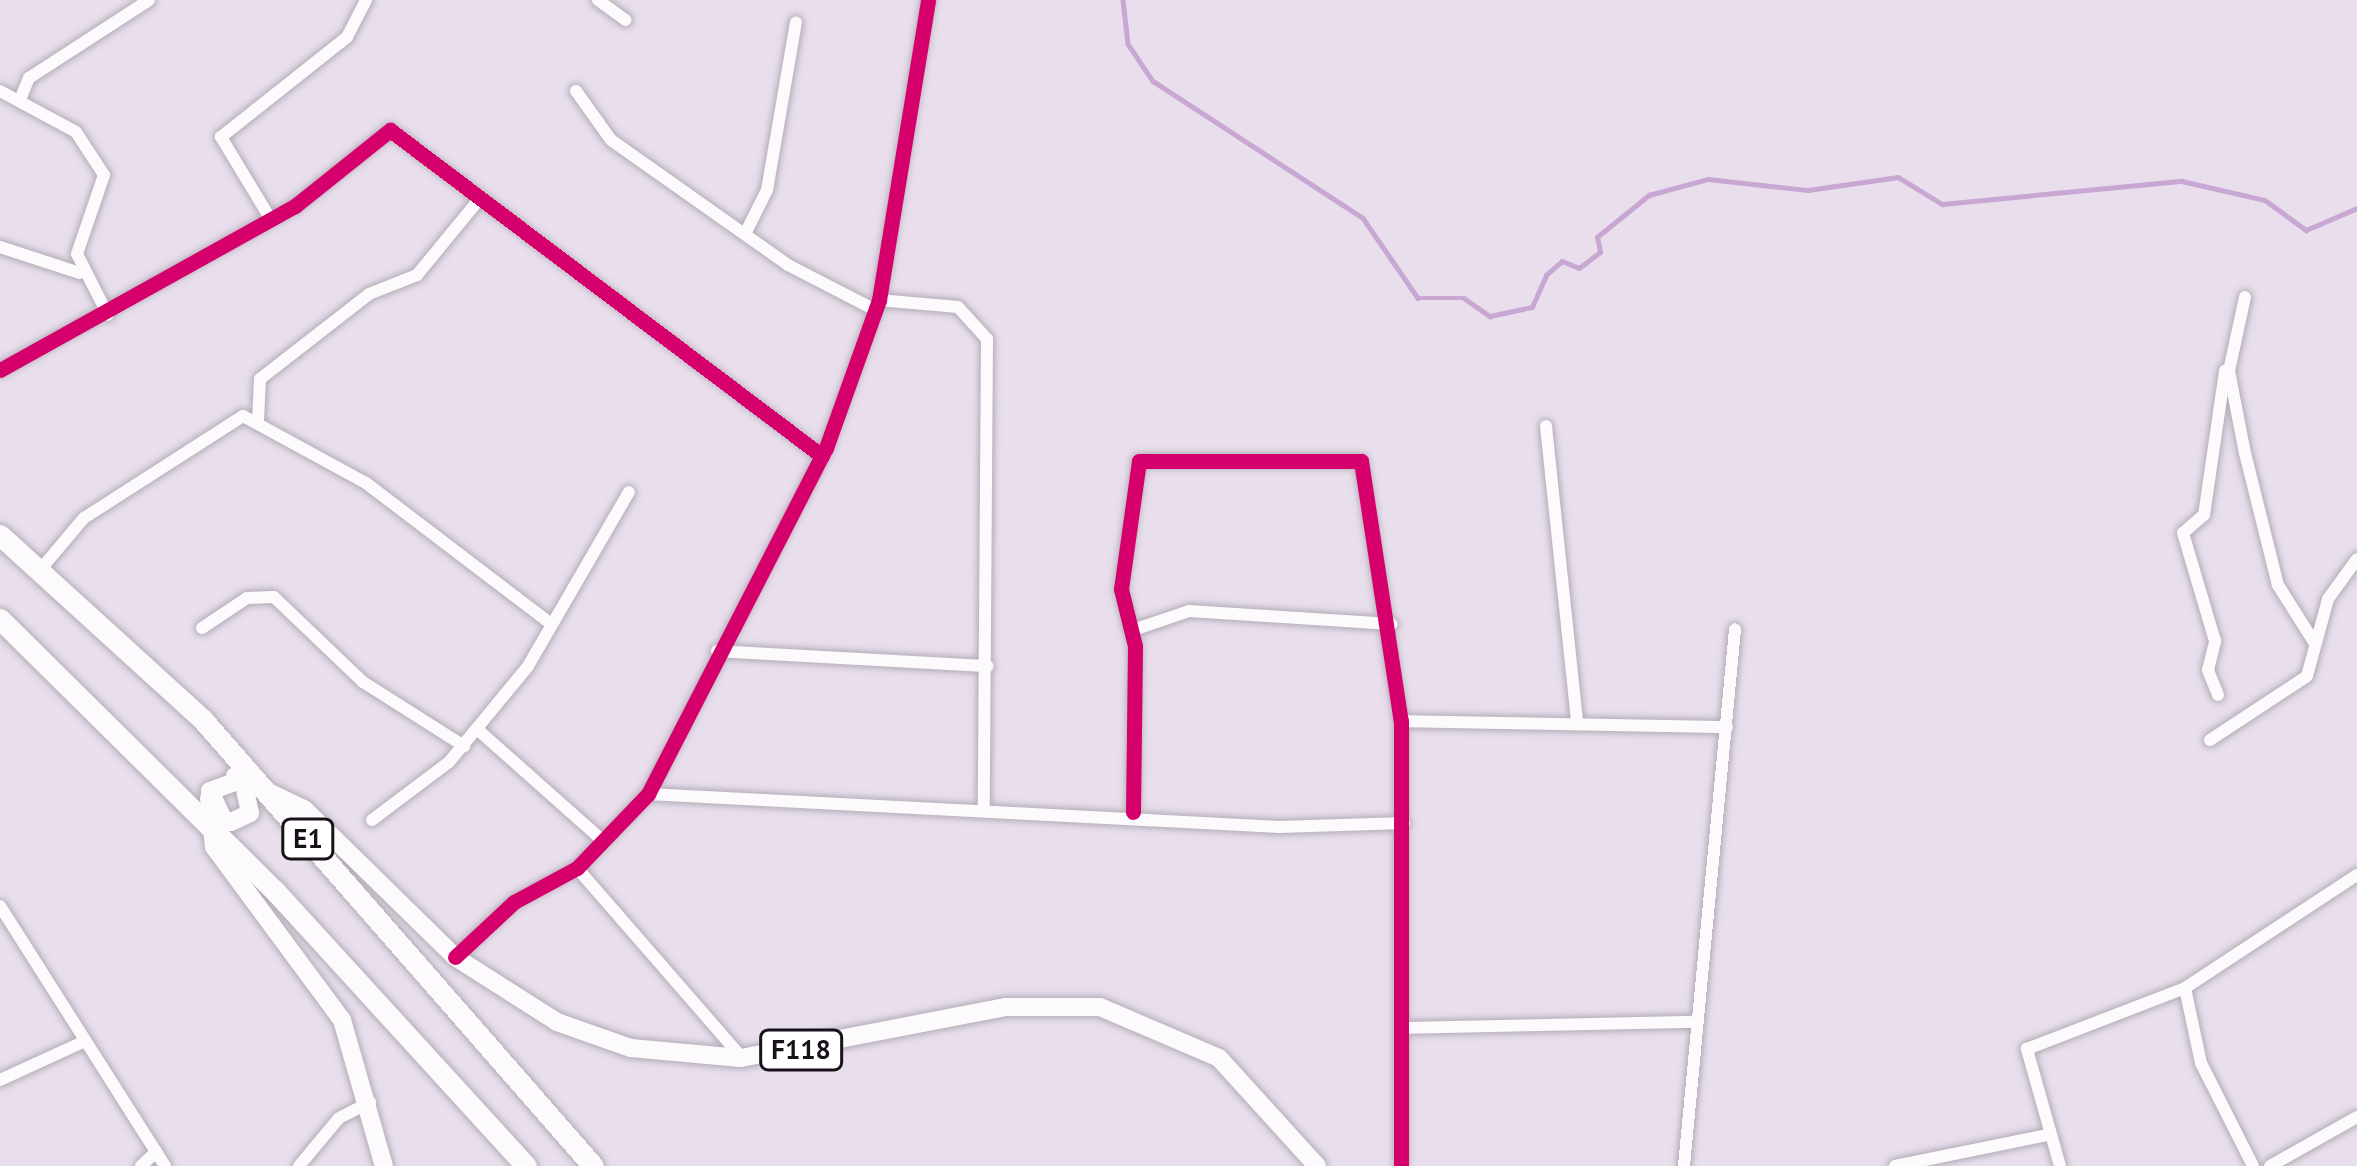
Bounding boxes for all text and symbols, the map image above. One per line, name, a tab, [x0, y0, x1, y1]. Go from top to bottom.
road number: E1	[281, 818, 335, 860]
road number: F118	[759, 1029, 843, 1071]

